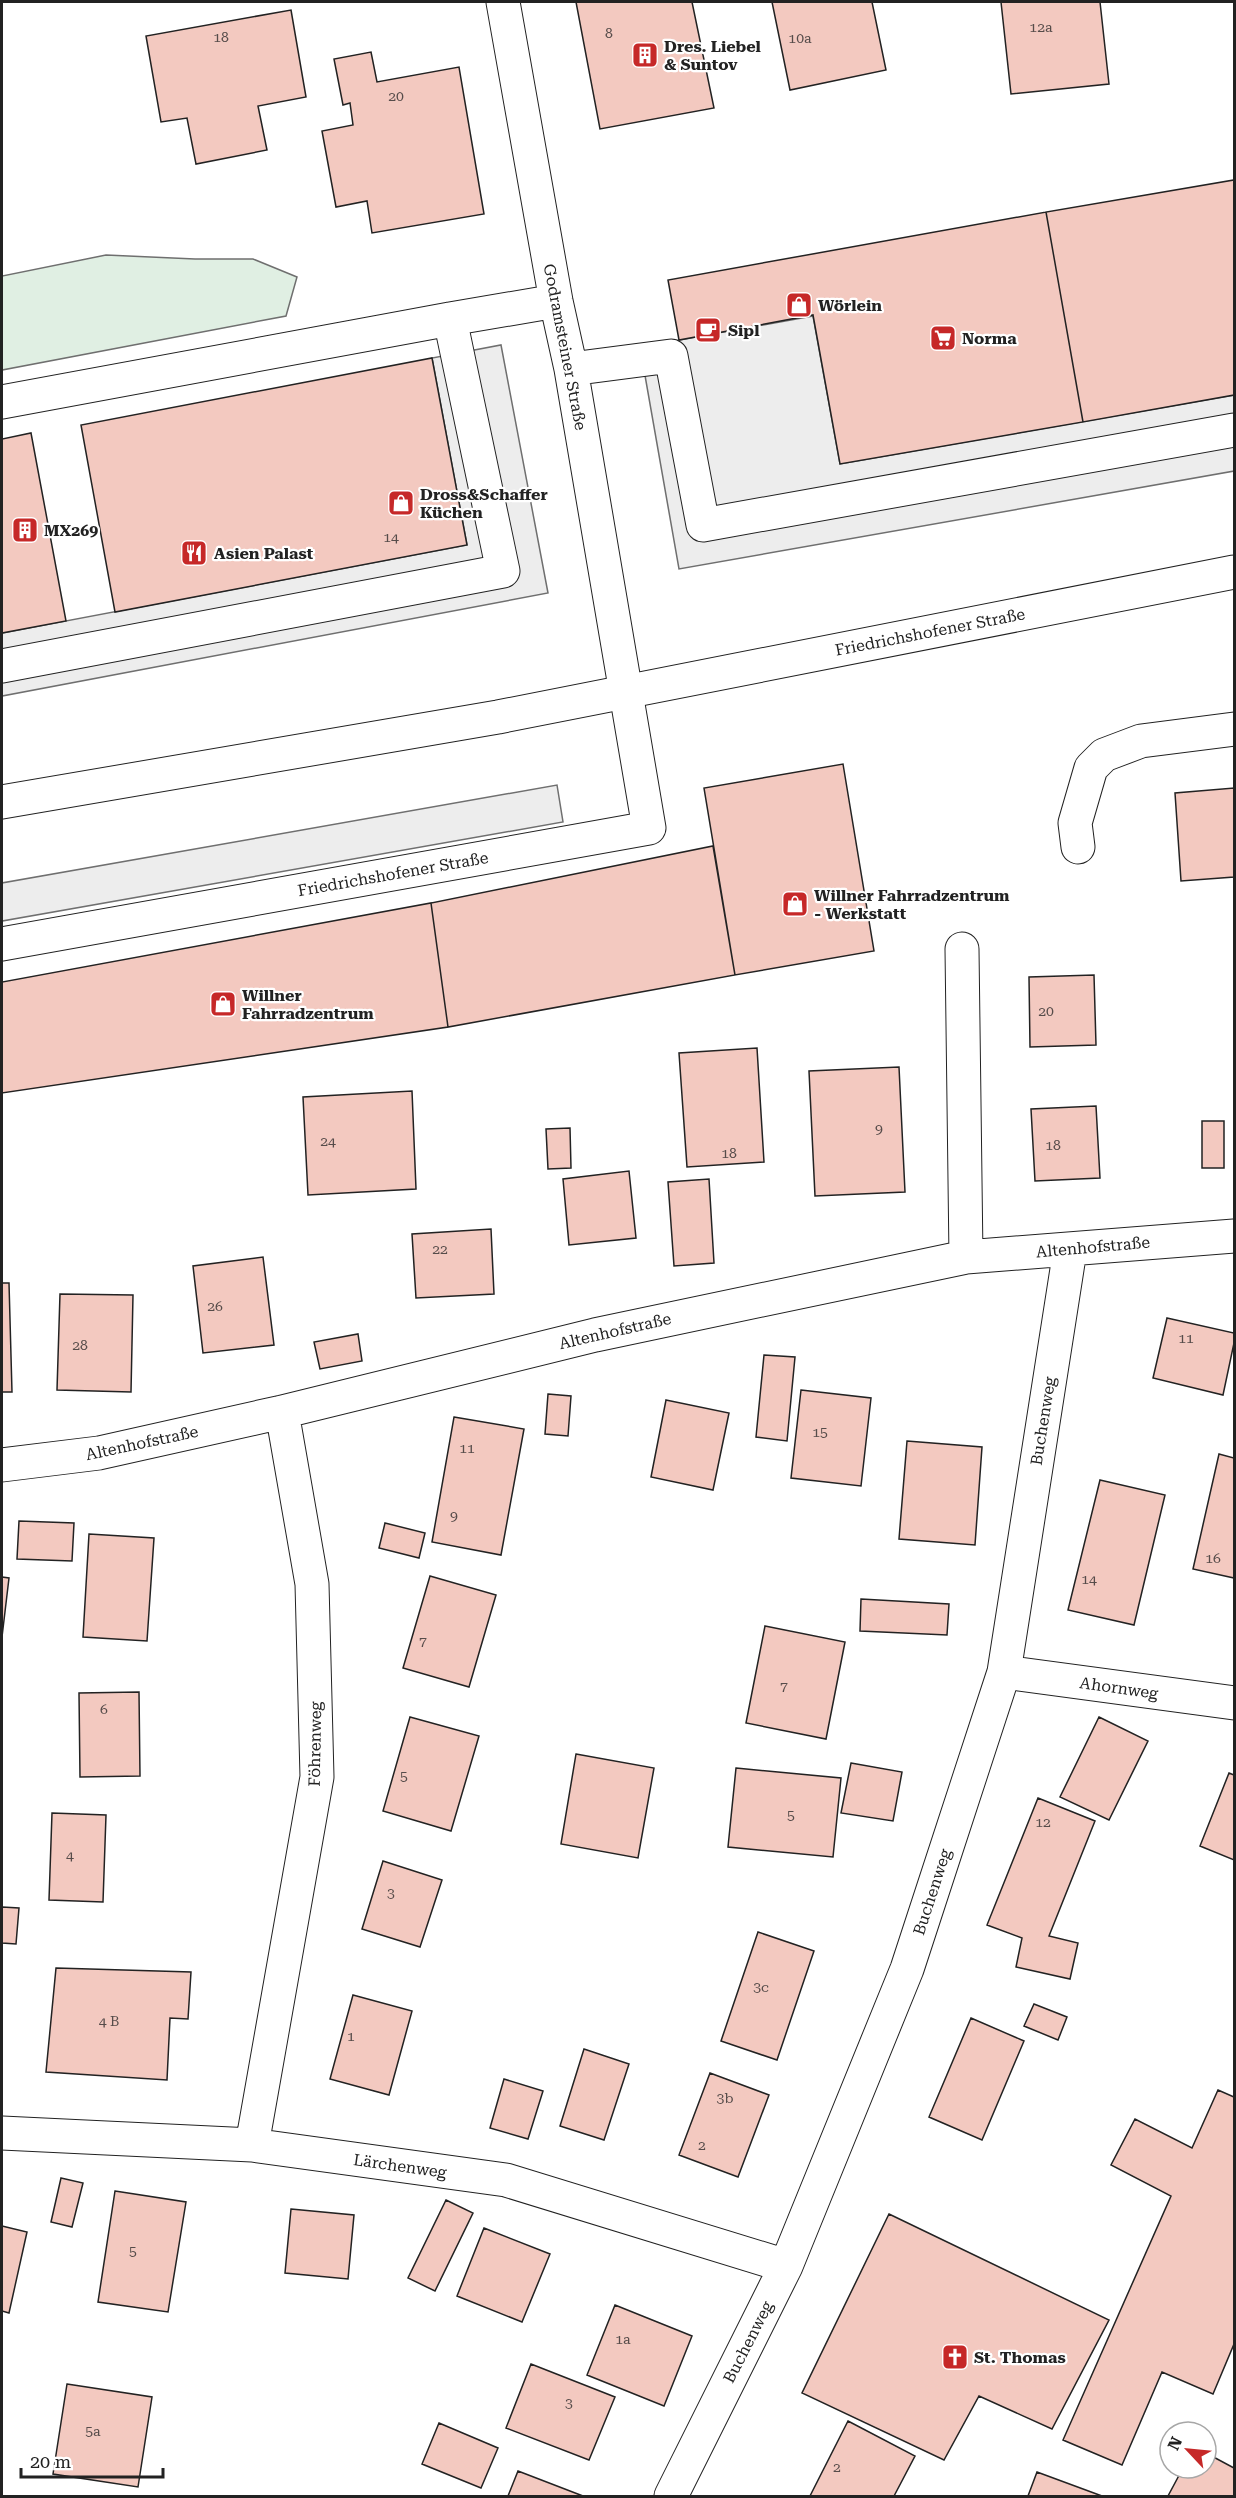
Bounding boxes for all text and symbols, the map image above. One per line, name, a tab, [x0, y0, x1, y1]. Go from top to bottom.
house number: 12a	[1029, 19, 1053, 35]
house number: 8	[605, 25, 613, 41]
house number: 18	[213, 29, 229, 45]
house number: 10a	[788, 30, 812, 46]
place label: Dres. Liebel & Suntov	[664, 37, 762, 74]
building icon: Dres. Liebel & Suntov	[630, 40, 660, 70]
house number: 20	[388, 88, 404, 104]
street label: Godramsteiner Straße	[540, 262, 591, 432]
shop icon: Wörlein	[784, 290, 814, 320]
place label: Wörlein	[818, 296, 882, 315]
cafe icon: Sipl	[693, 315, 723, 345]
place label: Sipl	[728, 321, 760, 340]
supermarket icon: Norma	[928, 323, 958, 353]
place label: Norma	[962, 329, 1017, 348]
place label: Dross&Schaffer Küchen	[420, 485, 548, 522]
shop icon: Dross&Schaffer Küchen	[386, 488, 416, 518]
building icon: MX269	[10, 515, 40, 545]
place label: MX269	[44, 521, 98, 540]
house number: 14	[383, 529, 399, 545]
restaurant icon: Asien Palast	[179, 538, 209, 568]
place label: Asien Palast	[214, 544, 314, 563]
street label: Friedrichshofener Straße	[833, 604, 1027, 660]
street label: Friedrichshofener Straße	[296, 848, 490, 900]
place label: Willner Fahrradzentrum - Werkstatt	[814, 886, 1010, 923]
shop icon: Willner Fahrradzentrum - Werkstatt	[780, 889, 810, 919]
place label: Willner Fahrradzentrum	[242, 986, 374, 1023]
shop icon: Willner Fahrradzentrum	[208, 989, 238, 1019]
house number: 20	[1038, 1003, 1054, 1019]
house number: 9	[875, 1121, 883, 1137]
house number: 24	[320, 1133, 336, 1149]
house number: 18	[1045, 1137, 1061, 1153]
house number: 18	[721, 1145, 737, 1161]
street label: Altenhofstraße	[1035, 1233, 1151, 1261]
house number: 22	[432, 1241, 448, 1257]
house number: 26	[207, 1298, 223, 1314]
street label: Altenhofstraße	[557, 1309, 673, 1353]
house number: 11	[1178, 1330, 1194, 1346]
house number: 28	[72, 1337, 88, 1353]
street label: Buchenweg	[1027, 1374, 1060, 1467]
street label: Altenhofstraße	[84, 1422, 200, 1464]
house number: 15	[812, 1424, 828, 1440]
house number: 11	[459, 1440, 475, 1456]
house number: 9	[450, 1508, 458, 1524]
house number: 16	[1205, 1550, 1221, 1566]
house number: 14	[1081, 1571, 1097, 1587]
house number: 7	[419, 1633, 427, 1649]
street label: Ahornweg	[1079, 1673, 1160, 1703]
house number: 7	[780, 1678, 788, 1694]
street label: Föhrenweg	[305, 1700, 325, 1787]
house number: 6	[100, 1701, 108, 1717]
house number: 5	[400, 1768, 408, 1784]
house number: 5	[787, 1807, 795, 1823]
house number: 12	[1035, 1814, 1051, 1830]
street label: Buchenweg	[909, 1846, 955, 1937]
house number: 4	[66, 1847, 74, 1863]
house number: 3	[387, 1885, 395, 1901]
house number: 3c	[753, 1979, 769, 1995]
house number: 4 B	[99, 2013, 119, 2029]
house number: 1	[347, 2028, 355, 2044]
house number: 3b	[717, 2090, 733, 2106]
house number: 2	[698, 2137, 706, 2153]
street label: Lärchenweg	[352, 2150, 449, 2182]
house number: 5	[129, 2243, 137, 2259]
street label: Buchenweg	[719, 2297, 777, 2386]
house number: 1a	[615, 2331, 631, 2347]
church icon: St. Thomas	[940, 2342, 970, 2372]
place label: St. Thomas	[974, 2348, 1066, 2367]
house number: 3	[565, 2395, 573, 2411]
north arrow	[1158, 2420, 1218, 2480]
house number: 5a	[85, 2423, 101, 2439]
text: N	[1164, 2434, 1186, 2453]
scale bar	[21, 2441, 164, 2479]
text: 20 m	[30, 2451, 71, 2472]
house number: 2	[833, 2459, 841, 2475]

